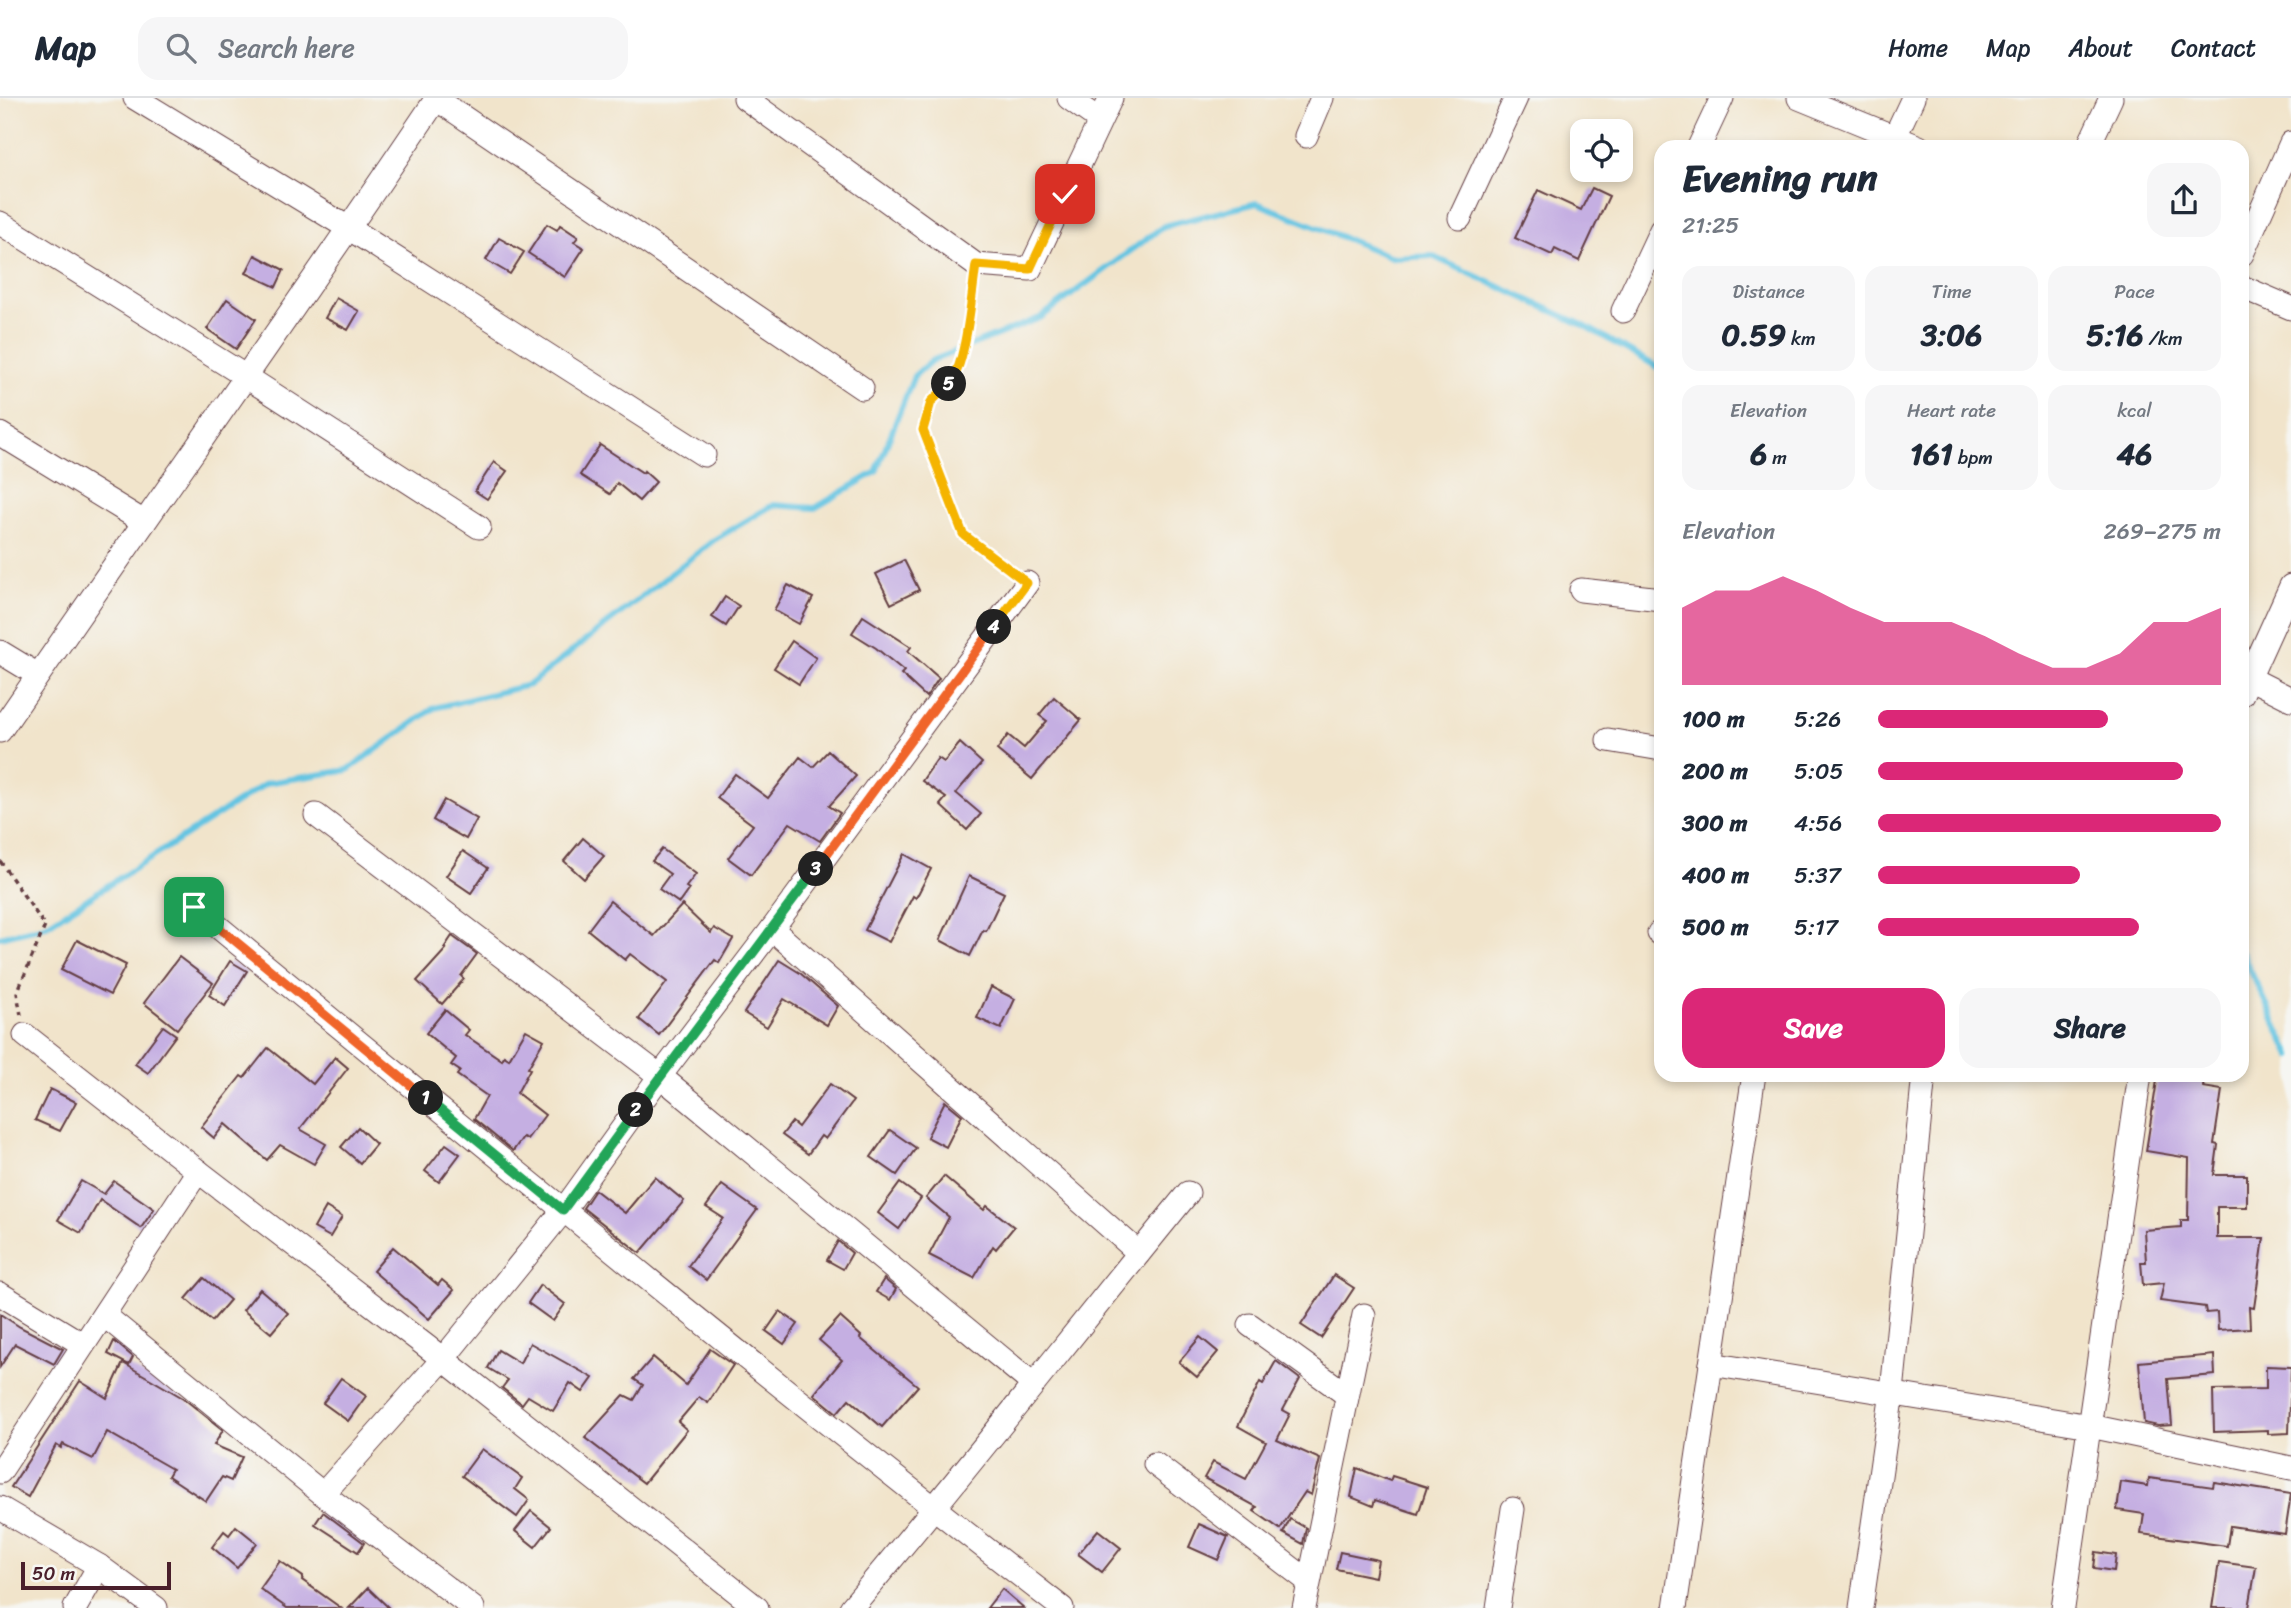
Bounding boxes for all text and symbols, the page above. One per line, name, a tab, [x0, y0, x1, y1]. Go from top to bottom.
search box	[138, 17, 628, 80]
text: Map	[35, 19, 96, 77]
text: Search here	[218, 25, 355, 71]
text: Home	[1888, 27, 1948, 69]
text: Map	[1986, 27, 2030, 69]
text: About	[2068, 27, 2133, 69]
text: Contact	[2171, 27, 2256, 69]
icon: search	[162, 29, 200, 67]
map controls	[1570, 119, 1633, 182]
button: locate	[1570, 119, 1633, 182]
text: Evening run	[1682, 145, 1878, 212]
button: share	[2147, 163, 2221, 237]
pin	[1035, 164, 1095, 224]
icon: check	[1046, 175, 1084, 213]
text: 21:25	[1682, 205, 1739, 246]
text: Distance	[1732, 275, 1805, 308]
text: Time	[1931, 275, 1972, 308]
text: Pace	[2114, 275, 2155, 308]
text: 0.59	[1721, 308, 1786, 362]
text: 3:06	[1921, 308, 1982, 362]
text: 5:16	[2086, 308, 2144, 362]
text: km	[1786, 322, 1816, 355]
text: /km	[2144, 322, 2183, 355]
pin: 5	[932, 366, 967, 402]
text: 5	[943, 367, 954, 400]
text: Elevation	[1730, 394, 1807, 427]
text: Heart rate	[1907, 394, 1996, 427]
text: kcal	[2117, 394, 2152, 427]
text: 6	[1750, 427, 1767, 481]
text: 161	[1910, 427, 1953, 481]
text: 46	[2117, 427, 2152, 481]
text: m	[1767, 441, 1787, 474]
text: bpm	[1953, 441, 1993, 474]
text: Elevation	[1682, 511, 1775, 552]
text: 269–275 m	[2103, 511, 2221, 552]
pin: 4	[976, 610, 1012, 644]
text: 4	[988, 610, 999, 643]
text: 100 m	[1682, 699, 1745, 740]
text: 5:26	[1794, 699, 1841, 740]
text: 200 m	[1682, 751, 1748, 792]
text: 5:05	[1794, 751, 1844, 792]
text: 300 m	[1682, 803, 1747, 844]
text: 4:56	[1794, 803, 1842, 844]
pin: 3	[798, 852, 834, 886]
text: 3	[810, 852, 821, 885]
text: 400 m	[1682, 855, 1749, 896]
text: 5:37	[1794, 855, 1841, 896]
pin	[164, 877, 224, 937]
icon: arrive	[175, 888, 213, 926]
text: 500 m	[1682, 907, 1749, 948]
text: 5:17	[1794, 907, 1838, 948]
button: Save	[1682, 988, 1945, 1068]
button: Share	[1959, 988, 2221, 1068]
pin: 1	[408, 1080, 444, 1116]
text: 1	[421, 1081, 430, 1114]
pin: 2	[618, 1093, 654, 1128]
text: 2	[630, 1093, 641, 1126]
text: 50 m	[32, 1557, 75, 1590]
scale bar	[21, 1559, 172, 1591]

